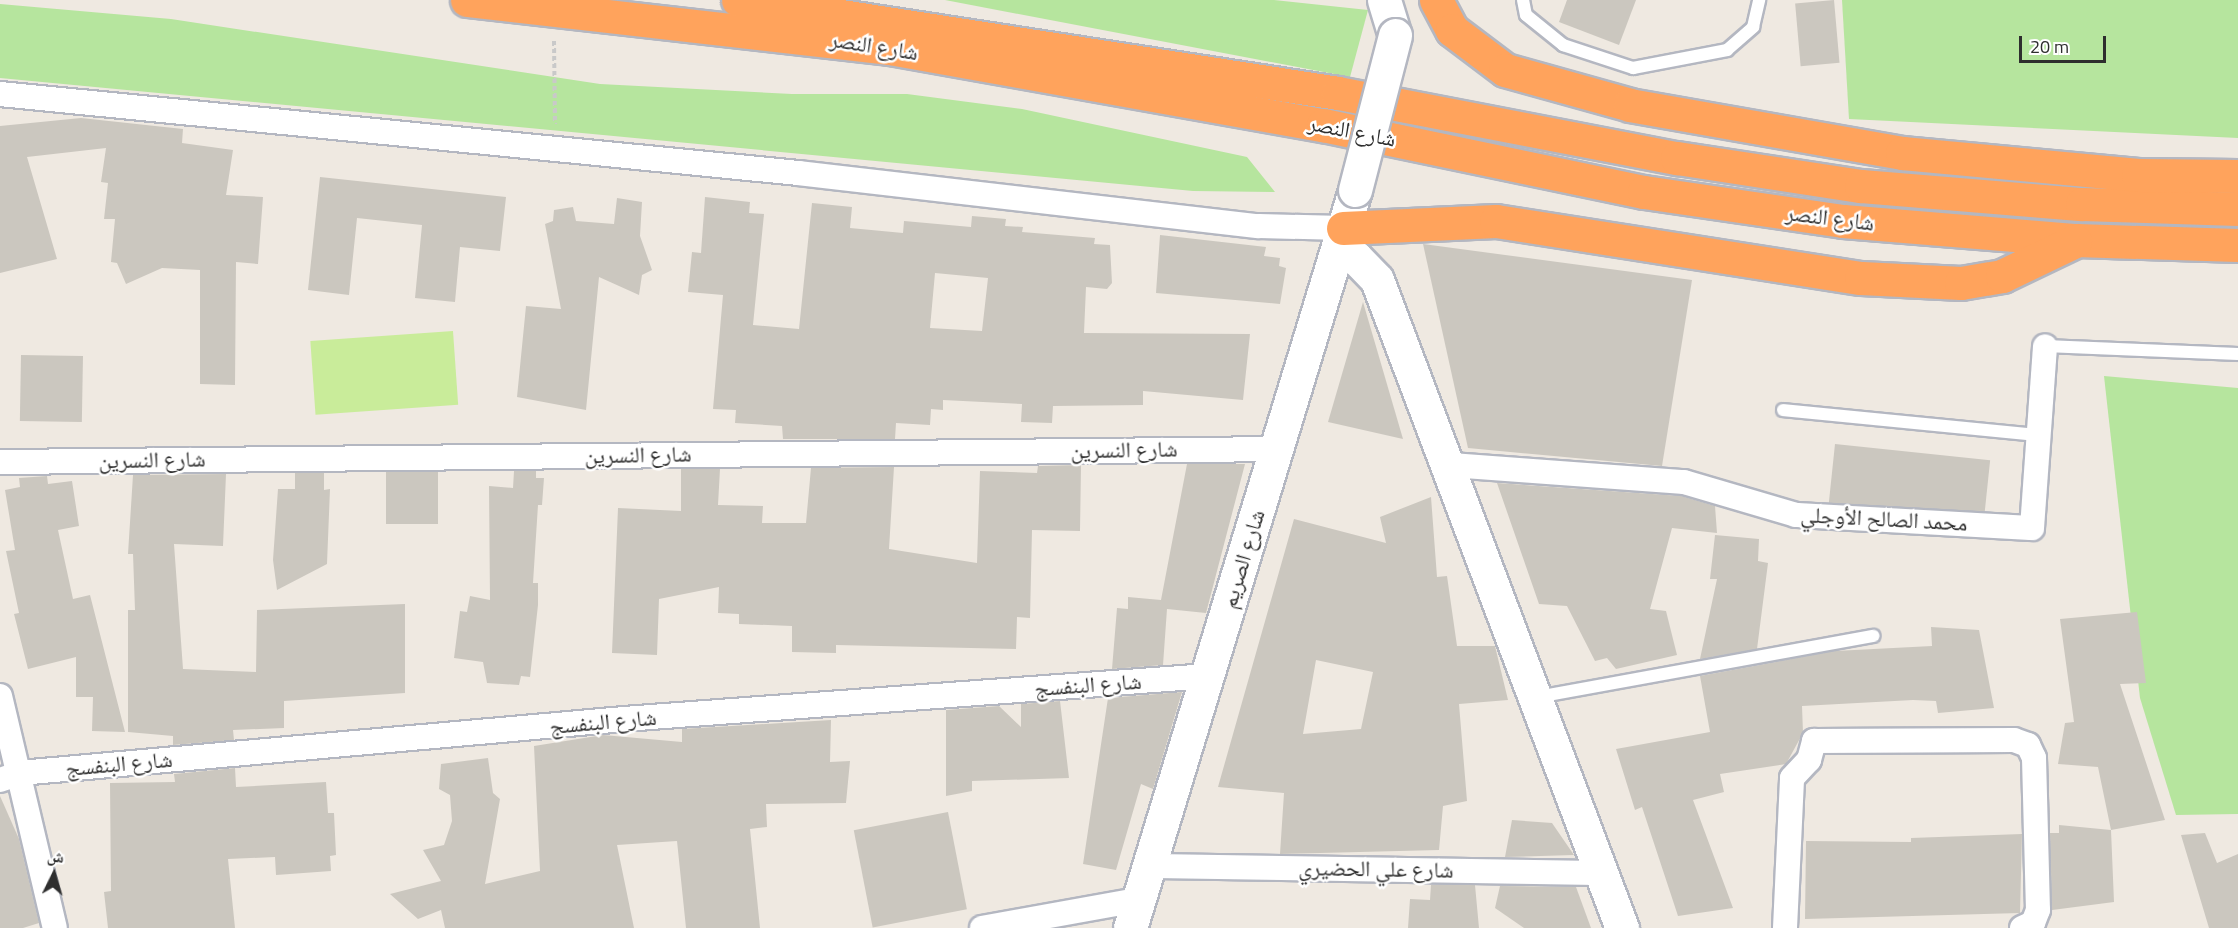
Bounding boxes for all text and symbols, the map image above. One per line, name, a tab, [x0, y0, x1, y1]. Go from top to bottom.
scale bar	[2022, 24, 2109, 62]
street label: شارع النصر	[828, 26, 920, 66]
text: 20 m	[2030, 33, 2069, 60]
street label: شارع النصر	[1306, 110, 1398, 152]
street label: شارع النصر	[1784, 199, 1876, 237]
street label: شارع النسرين	[1070, 436, 1178, 464]
street label: شارع النسرين	[584, 441, 692, 469]
street label: شارع النسرين	[98, 446, 206, 474]
street label: محمد الصالح الأوجلي	[1800, 501, 1968, 537]
street label: شارع الصريم	[1216, 506, 1270, 612]
street label: شارع البنفسج	[1034, 668, 1142, 702]
street label: شارع البنفسج	[548, 704, 658, 740]
street label: شارع البنفسج	[64, 746, 174, 782]
text: ش	[46, 843, 65, 869]
north arrow	[24, 844, 84, 904]
street label: شارع علي الحضيري	[1298, 854, 1454, 884]

